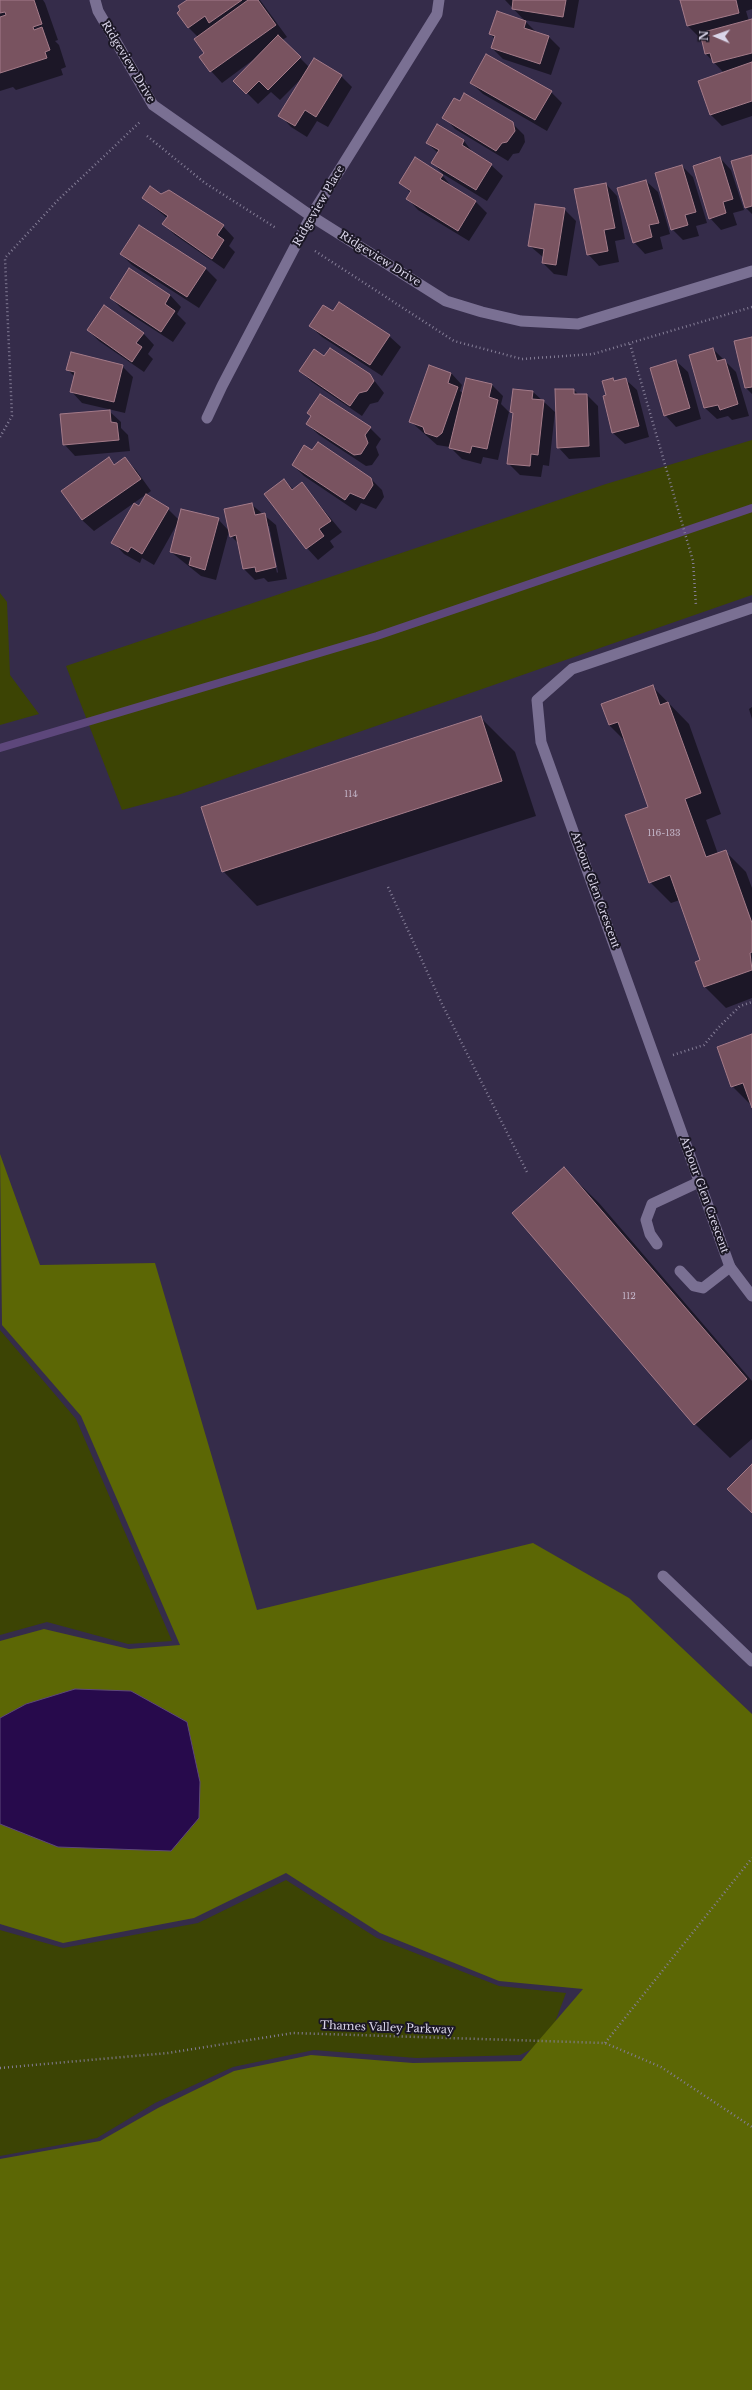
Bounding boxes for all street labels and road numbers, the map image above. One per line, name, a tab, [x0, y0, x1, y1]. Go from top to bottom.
street label: Ridgeview Drive	[98, 19, 158, 105]
street label: Ridgeview Place	[291, 163, 347, 249]
street label: Ridgeview Drive	[337, 229, 423, 289]
street label: Arbour Glen Crescent	[568, 830, 622, 950]
street label: Arbour Glen Crescent	[677, 1135, 731, 1255]
street label: Thames Valley Parkway	[320, 2019, 454, 2037]

